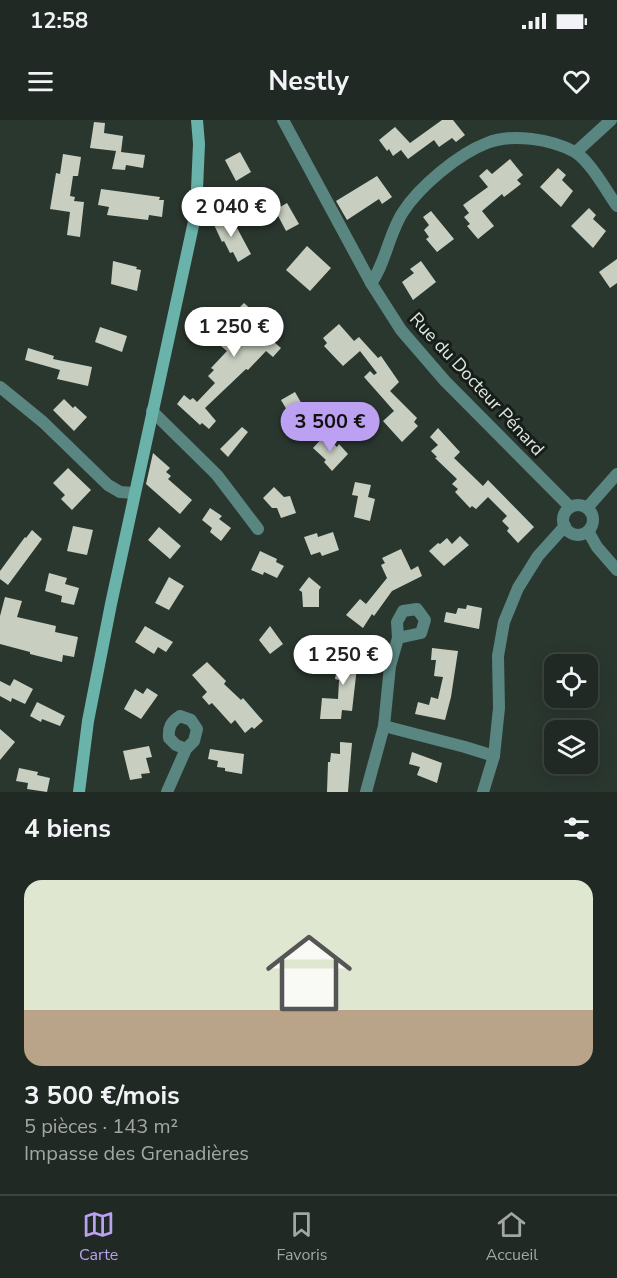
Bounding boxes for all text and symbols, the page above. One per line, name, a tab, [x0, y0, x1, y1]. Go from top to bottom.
text: 12:58	[30, 6, 88, 36]
text: Nestly	[268, 63, 349, 100]
icon: menu	[24, 65, 57, 98]
icon: heart	[560, 65, 593, 98]
pin: 2 040 €	[176, 187, 286, 238]
text: 2 040 €	[196, 193, 266, 220]
pin: 1 250 €	[179, 307, 289, 358]
street label: Rue du Docteur Pénard	[404, 307, 550, 461]
text: 1 250 €	[199, 313, 269, 340]
pin: 3 500 €	[275, 402, 385, 453]
text: 3 500 €	[295, 408, 365, 435]
pin: 1 250 €	[288, 635, 398, 686]
text: 1 250 €	[308, 641, 378, 668]
map controls	[544, 654, 598, 774]
button: locate	[544, 654, 598, 708]
button: layers	[544, 720, 598, 774]
text: 4 biens	[24, 811, 111, 846]
icon: filters	[560, 812, 593, 845]
icon: home	[255, 919, 363, 1027]
text: 3 500 €/mois	[24, 1078, 180, 1113]
text: 5 pièces · 143 m²	[24, 1113, 178, 1140]
text: Impasse des Grenadières	[24, 1140, 249, 1167]
tab: Carte	[79, 1208, 118, 1266]
tab: Favoris	[276, 1208, 327, 1266]
tab: Accueil	[486, 1208, 538, 1266]

